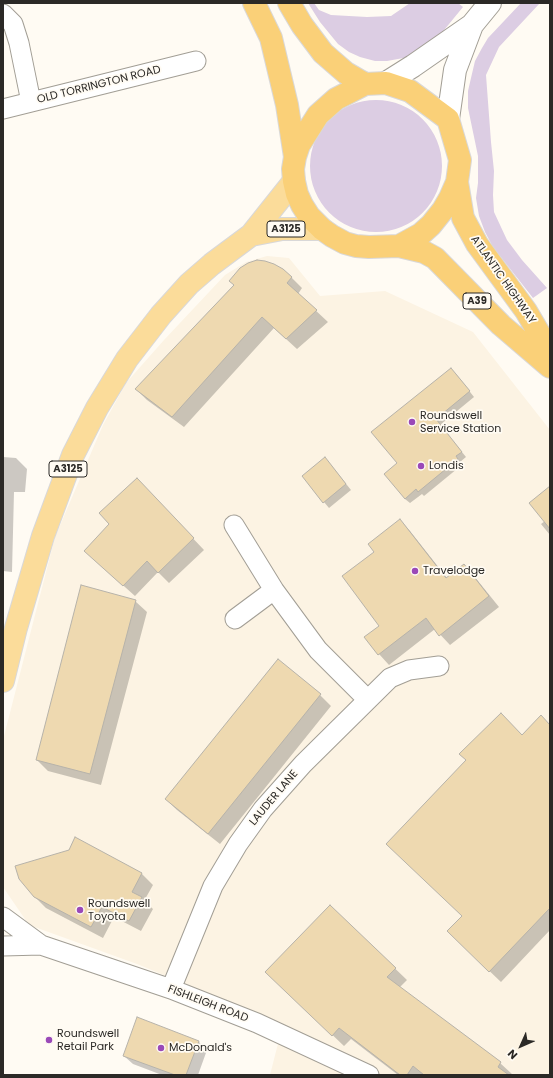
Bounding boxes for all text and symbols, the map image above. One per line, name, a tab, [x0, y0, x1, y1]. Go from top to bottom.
street label: OLD TORRINGTON ROAD	[36, 63, 162, 107]
road number: A3125	[267, 221, 305, 237]
street label: ATLANTIC HIGHWAY	[468, 233, 538, 327]
road number: A39	[463, 293, 491, 309]
place label: Roundswell Service Station	[420, 409, 501, 435]
marker: Roundswell Service Station	[407, 417, 417, 427]
place label: Londis	[429, 459, 464, 473]
road number: A3125	[49, 461, 87, 477]
marker: Londis	[416, 461, 426, 471]
place label: Travelodge	[423, 564, 485, 578]
marker: Travelodge	[410, 566, 420, 576]
street label: LAUDER LANE	[247, 768, 301, 828]
place label: Roundswell Toyota	[88, 897, 150, 923]
marker: Roundswell Toyota	[75, 905, 85, 915]
street label: FISHLEIGH ROAD	[166, 983, 250, 1025]
north arrow	[501, 1026, 541, 1066]
place label: Roundswell Retail Park	[57, 1027, 119, 1053]
marker: Roundswell Retail Park	[44, 1035, 54, 1045]
place label: McDonald's	[169, 1041, 232, 1055]
marker: McDonald's	[156, 1043, 166, 1053]
text: N	[504, 1046, 521, 1063]

